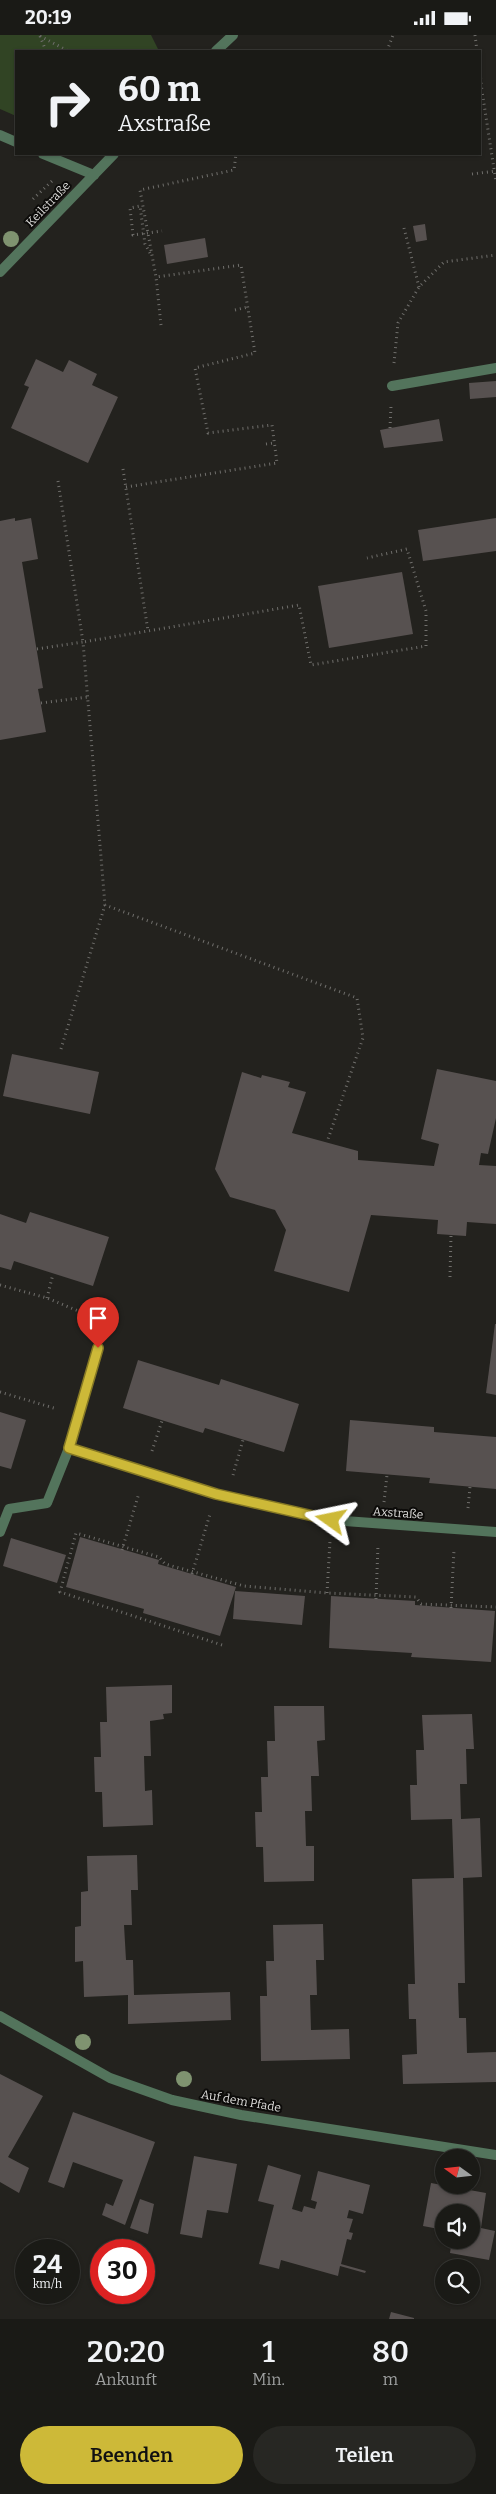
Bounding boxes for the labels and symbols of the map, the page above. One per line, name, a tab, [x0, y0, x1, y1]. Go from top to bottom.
street label: Keilstraße	[23, 178, 73, 230]
pin	[77, 1297, 119, 1348]
position arrow	[304, 1493, 356, 1545]
street label: Axstraße	[372, 1504, 424, 1522]
street label: Auf dem Pfade	[200, 2087, 282, 2115]
north arrow	[435, 2149, 480, 2194]
speed limit sign: 30	[90, 2239, 155, 2304]

